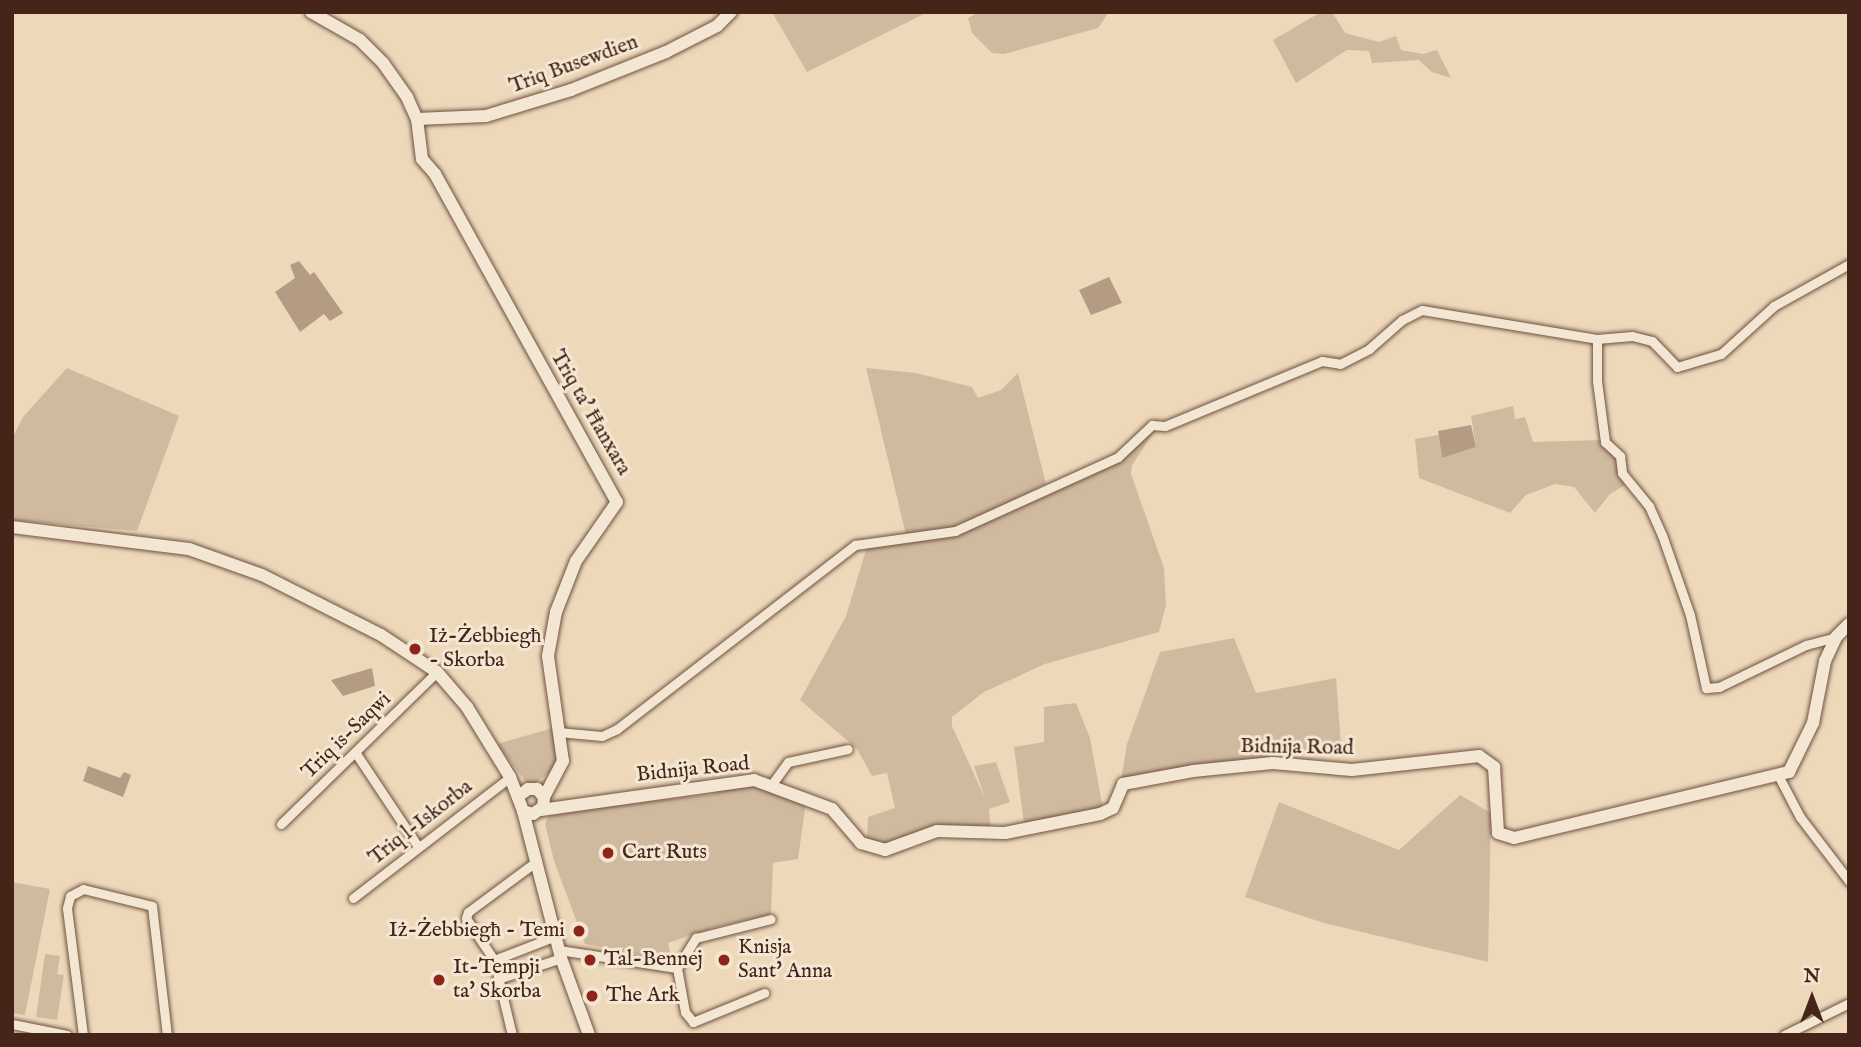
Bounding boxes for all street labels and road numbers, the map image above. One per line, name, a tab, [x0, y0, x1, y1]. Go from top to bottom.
street label: Triq Busewdien	[506, 30, 642, 100]
street label: Triq ta' Ħanxara	[544, 346, 636, 480]
street label: Triq is-Saqwi	[297, 687, 397, 785]
street label: Bidnija Road	[1240, 734, 1354, 762]
street label: Bidnija Road	[635, 752, 751, 788]
street label: Triq l-Iskorba	[364, 775, 478, 871]

